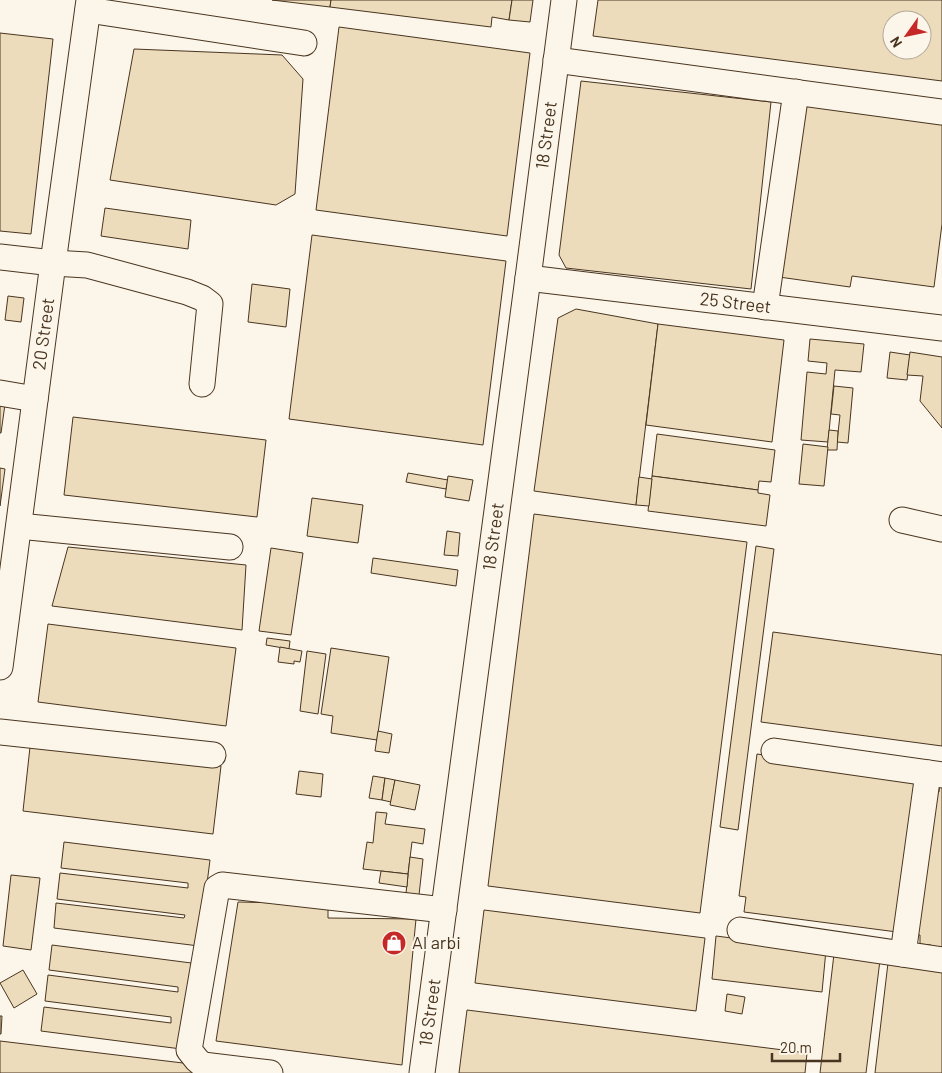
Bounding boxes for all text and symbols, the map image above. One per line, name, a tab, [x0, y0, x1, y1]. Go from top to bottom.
north arrow	[882, 10, 932, 60]
text: N	[886, 34, 905, 51]
street label: 18 Street	[530, 100, 561, 170]
street label: 25 Street	[699, 287, 773, 317]
street label: 20 Street	[27, 296, 58, 371]
street label: 18 Street	[477, 501, 508, 572]
shop icon: Al arbi	[381, 930, 407, 956]
place label: Al arbi	[412, 931, 461, 953]
street label: 18 Street	[414, 977, 445, 1048]
scale bar	[772, 1030, 840, 1062]
text: 20 m	[780, 1038, 812, 1056]

